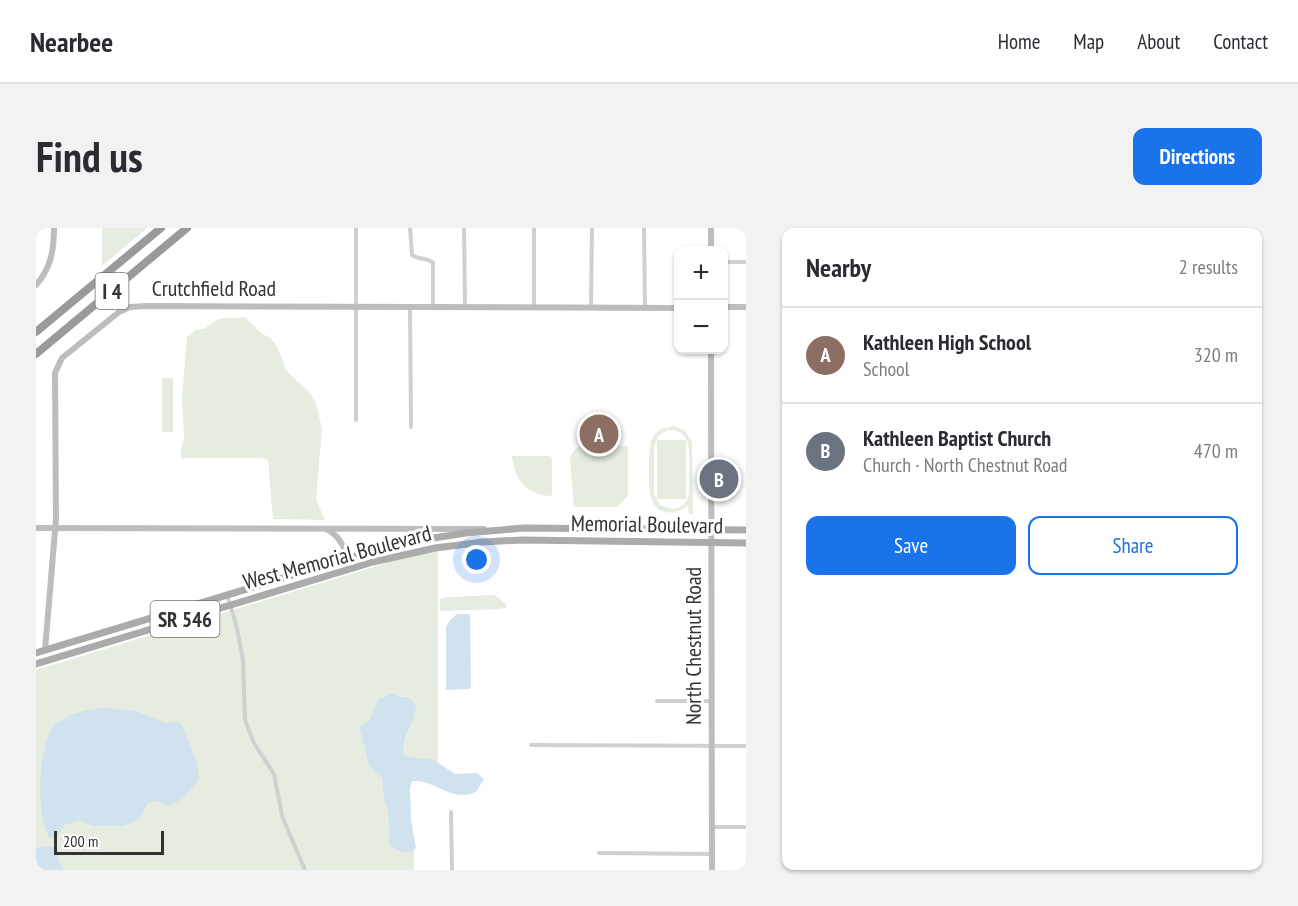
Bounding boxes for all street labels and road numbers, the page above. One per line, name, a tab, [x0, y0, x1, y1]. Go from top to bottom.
road number: I 4	[96, 273, 128, 309]
street label: Crutchfield Road	[152, 274, 276, 302]
street label: Memorial Boulevard	[571, 509, 723, 539]
street label: West Memorial Boulevard	[240, 518, 434, 596]
street label: North Chestnut Road	[679, 567, 707, 725]
road number: SR 546	[150, 601, 220, 637]

